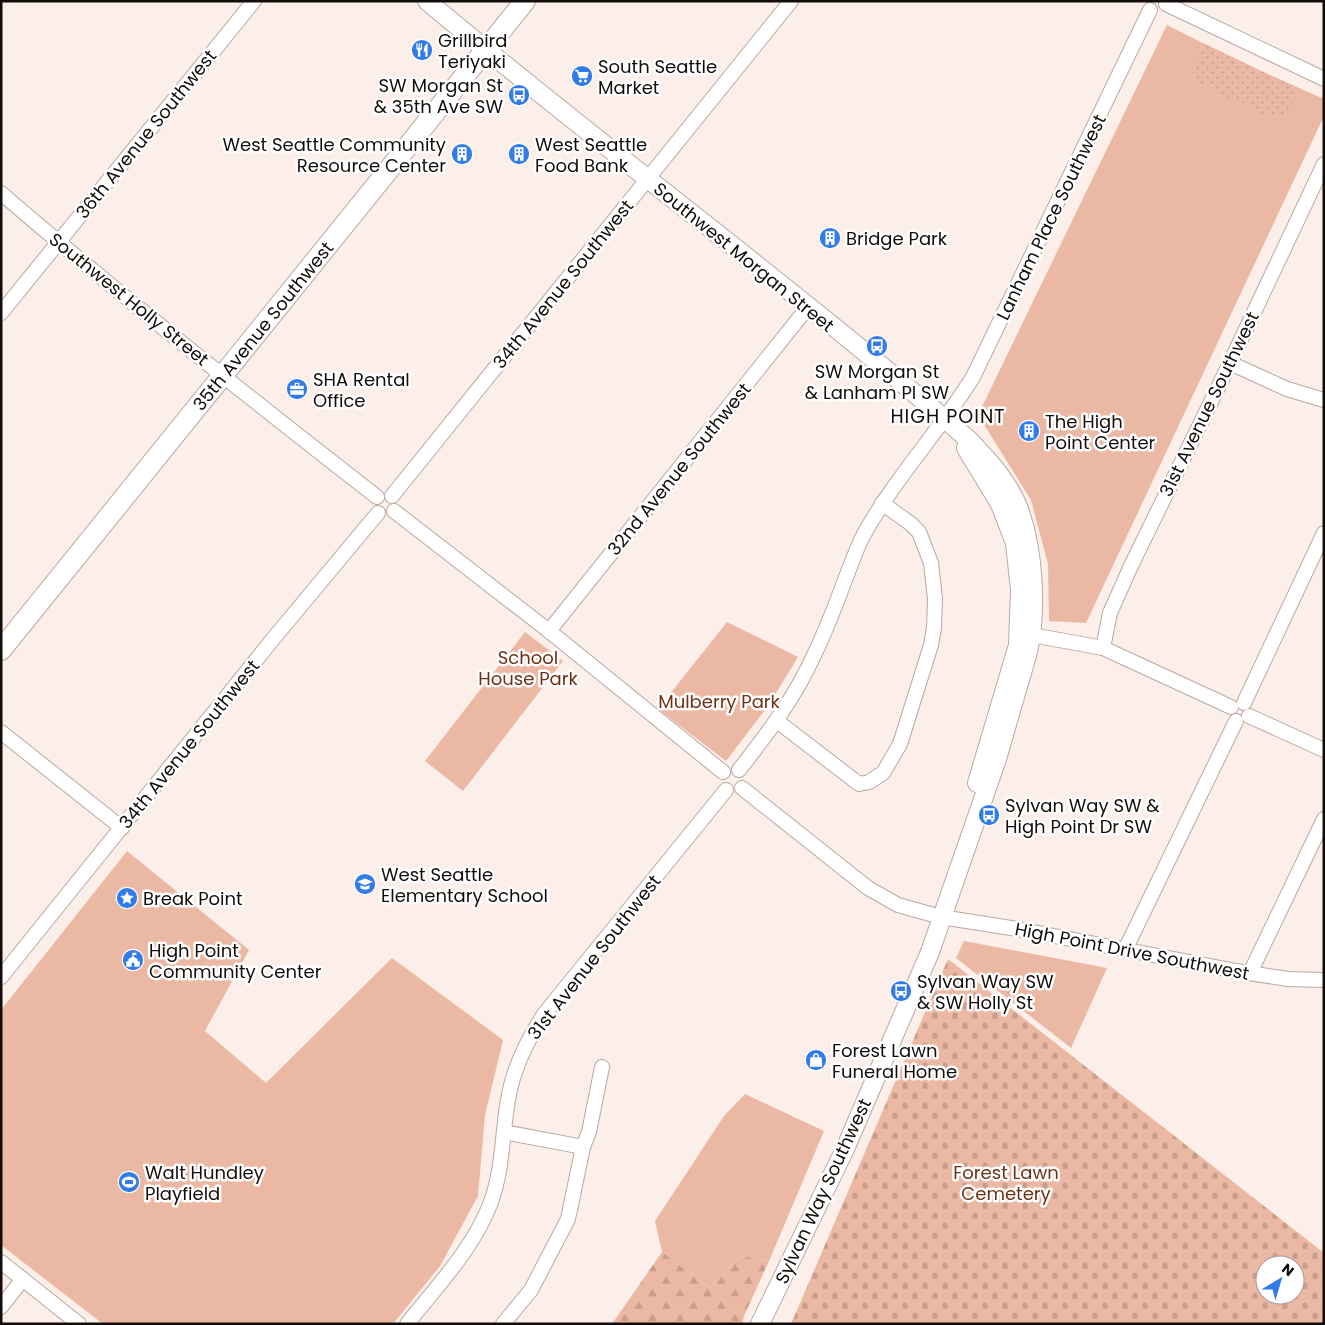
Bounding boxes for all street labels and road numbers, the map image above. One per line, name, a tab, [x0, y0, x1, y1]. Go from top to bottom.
street label: 36th Avenue Southwest	[70, 44, 222, 224]
street label: Lanham Place Southwest	[990, 110, 1112, 324]
street label: Southwest Morgan Street	[649, 176, 839, 338]
street label: 34th Avenue Southwest	[487, 194, 639, 374]
street label: Southwest Holly Street	[44, 227, 214, 371]
street label: 35th Avenue Southwest	[187, 236, 339, 416]
street label: 31st Avenue Southwest	[1153, 307, 1265, 501]
street label: 32nd Avenue Southwest	[602, 377, 756, 561]
street label: 34th Avenue Southwest	[113, 654, 265, 834]
street label: 31st Avenue Southwest	[522, 869, 666, 1045]
street label: High Point Drive Southwest	[1013, 916, 1251, 986]
street label: Sylvan Way Southwest	[769, 1094, 877, 1288]

